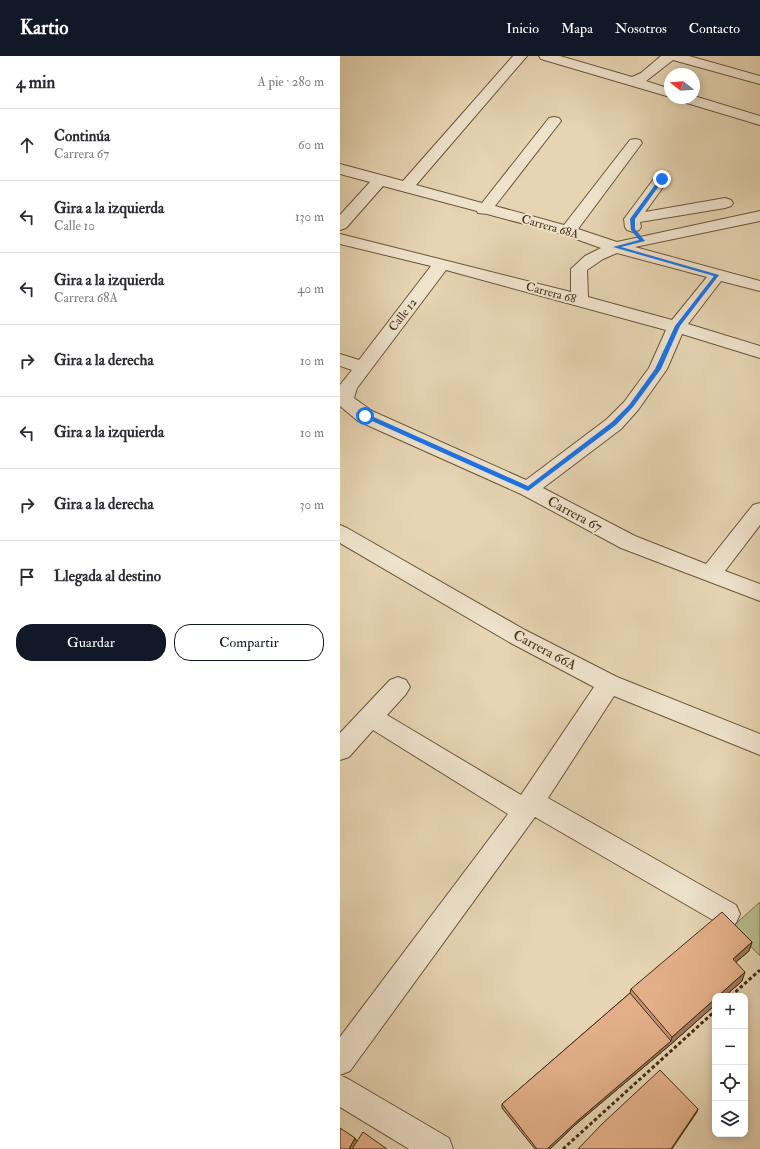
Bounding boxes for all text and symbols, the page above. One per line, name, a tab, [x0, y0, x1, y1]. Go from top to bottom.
text: Kartio	[20, 16, 68, 40]
text: Inicio	[506, 20, 539, 37]
text: Mapa	[561, 20, 593, 37]
text: Nosotros	[615, 20, 667, 37]
text: Contacto	[689, 20, 740, 37]
north arrow	[664, 68, 700, 104]
text: 4 min	[16, 72, 55, 93]
text: A pie · 280 m	[257, 74, 324, 90]
text: Continúa	[54, 127, 110, 146]
icon: ahead	[16, 134, 38, 156]
text: 60 m	[298, 137, 324, 153]
text: Carrera 67	[54, 146, 109, 162]
route end	[653, 170, 671, 188]
text: Gira a la izquierda	[54, 199, 164, 218]
icon: left	[16, 206, 38, 228]
text: 130 m	[295, 209, 324, 225]
street label: Carrera 68A	[520, 212, 581, 242]
text: Calle 10	[54, 218, 95, 234]
text: Gira a la izquierda	[54, 271, 164, 290]
icon: left	[16, 278, 38, 300]
street label: Carrera 68	[524, 279, 578, 307]
text: 40 m	[298, 281, 324, 297]
text: Carrera 68A	[54, 290, 118, 306]
street label: Calle 12	[385, 296, 421, 334]
icon: right	[16, 350, 38, 372]
text: Gira a la derecha	[54, 351, 154, 370]
text: 10 m	[300, 353, 324, 369]
route start	[356, 407, 374, 425]
icon: left	[16, 422, 38, 444]
text: Gira a la izquierda	[54, 423, 164, 442]
text: 10 m	[300, 425, 324, 441]
street label: Carrera 67	[545, 493, 606, 536]
icon: right	[16, 494, 38, 516]
text: Gira a la derecha	[54, 495, 154, 514]
text: 30 m	[300, 497, 324, 513]
icon: arrive	[16, 566, 38, 588]
text: Llegada al destino	[54, 567, 161, 586]
button: Guardar	[16, 624, 166, 661]
button: Compartir	[174, 624, 324, 661]
street label: Carrera 66A	[510, 626, 580, 674]
map controls	[712, 993, 748, 1137]
button: +	[712, 993, 748, 1029]
button: −	[712, 1029, 748, 1065]
button: locate	[712, 1065, 748, 1101]
button: layers	[712, 1101, 748, 1137]

